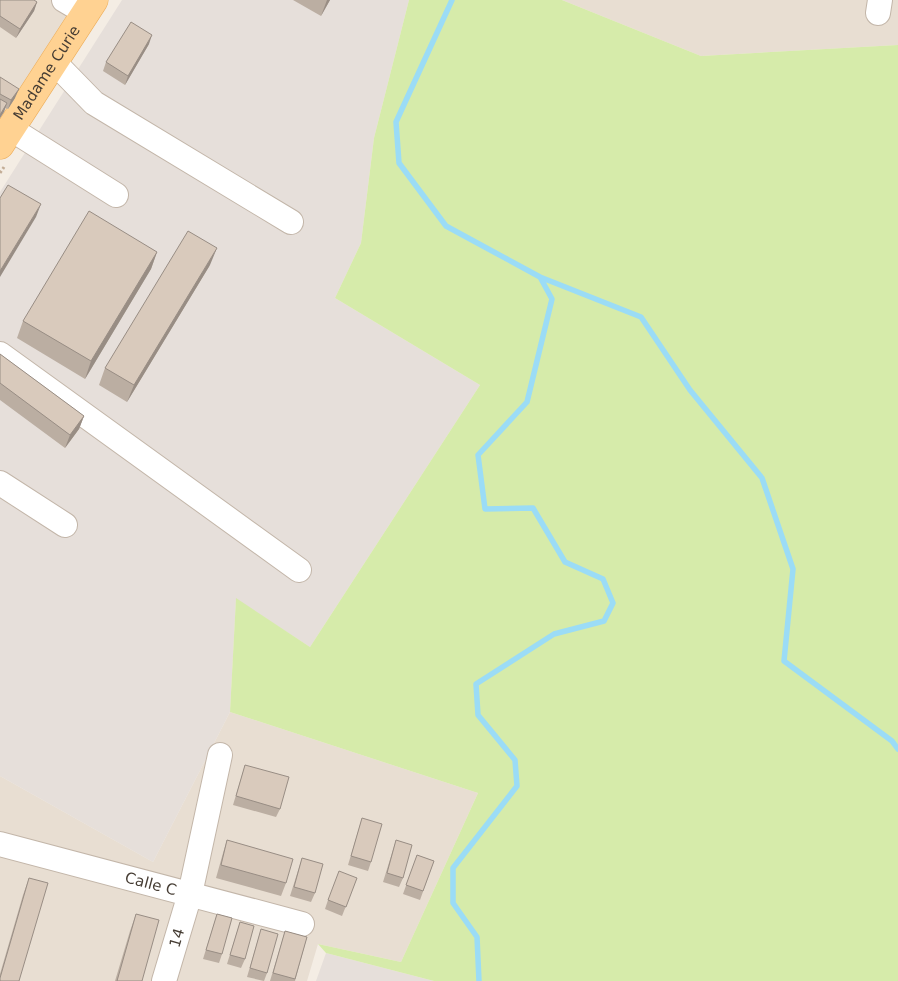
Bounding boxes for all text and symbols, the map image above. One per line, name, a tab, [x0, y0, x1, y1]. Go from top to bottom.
street label: Madame Curie	[10, 22, 84, 124]
street label: Calle C	[123, 869, 178, 899]
street label: 14	[166, 926, 188, 950]

